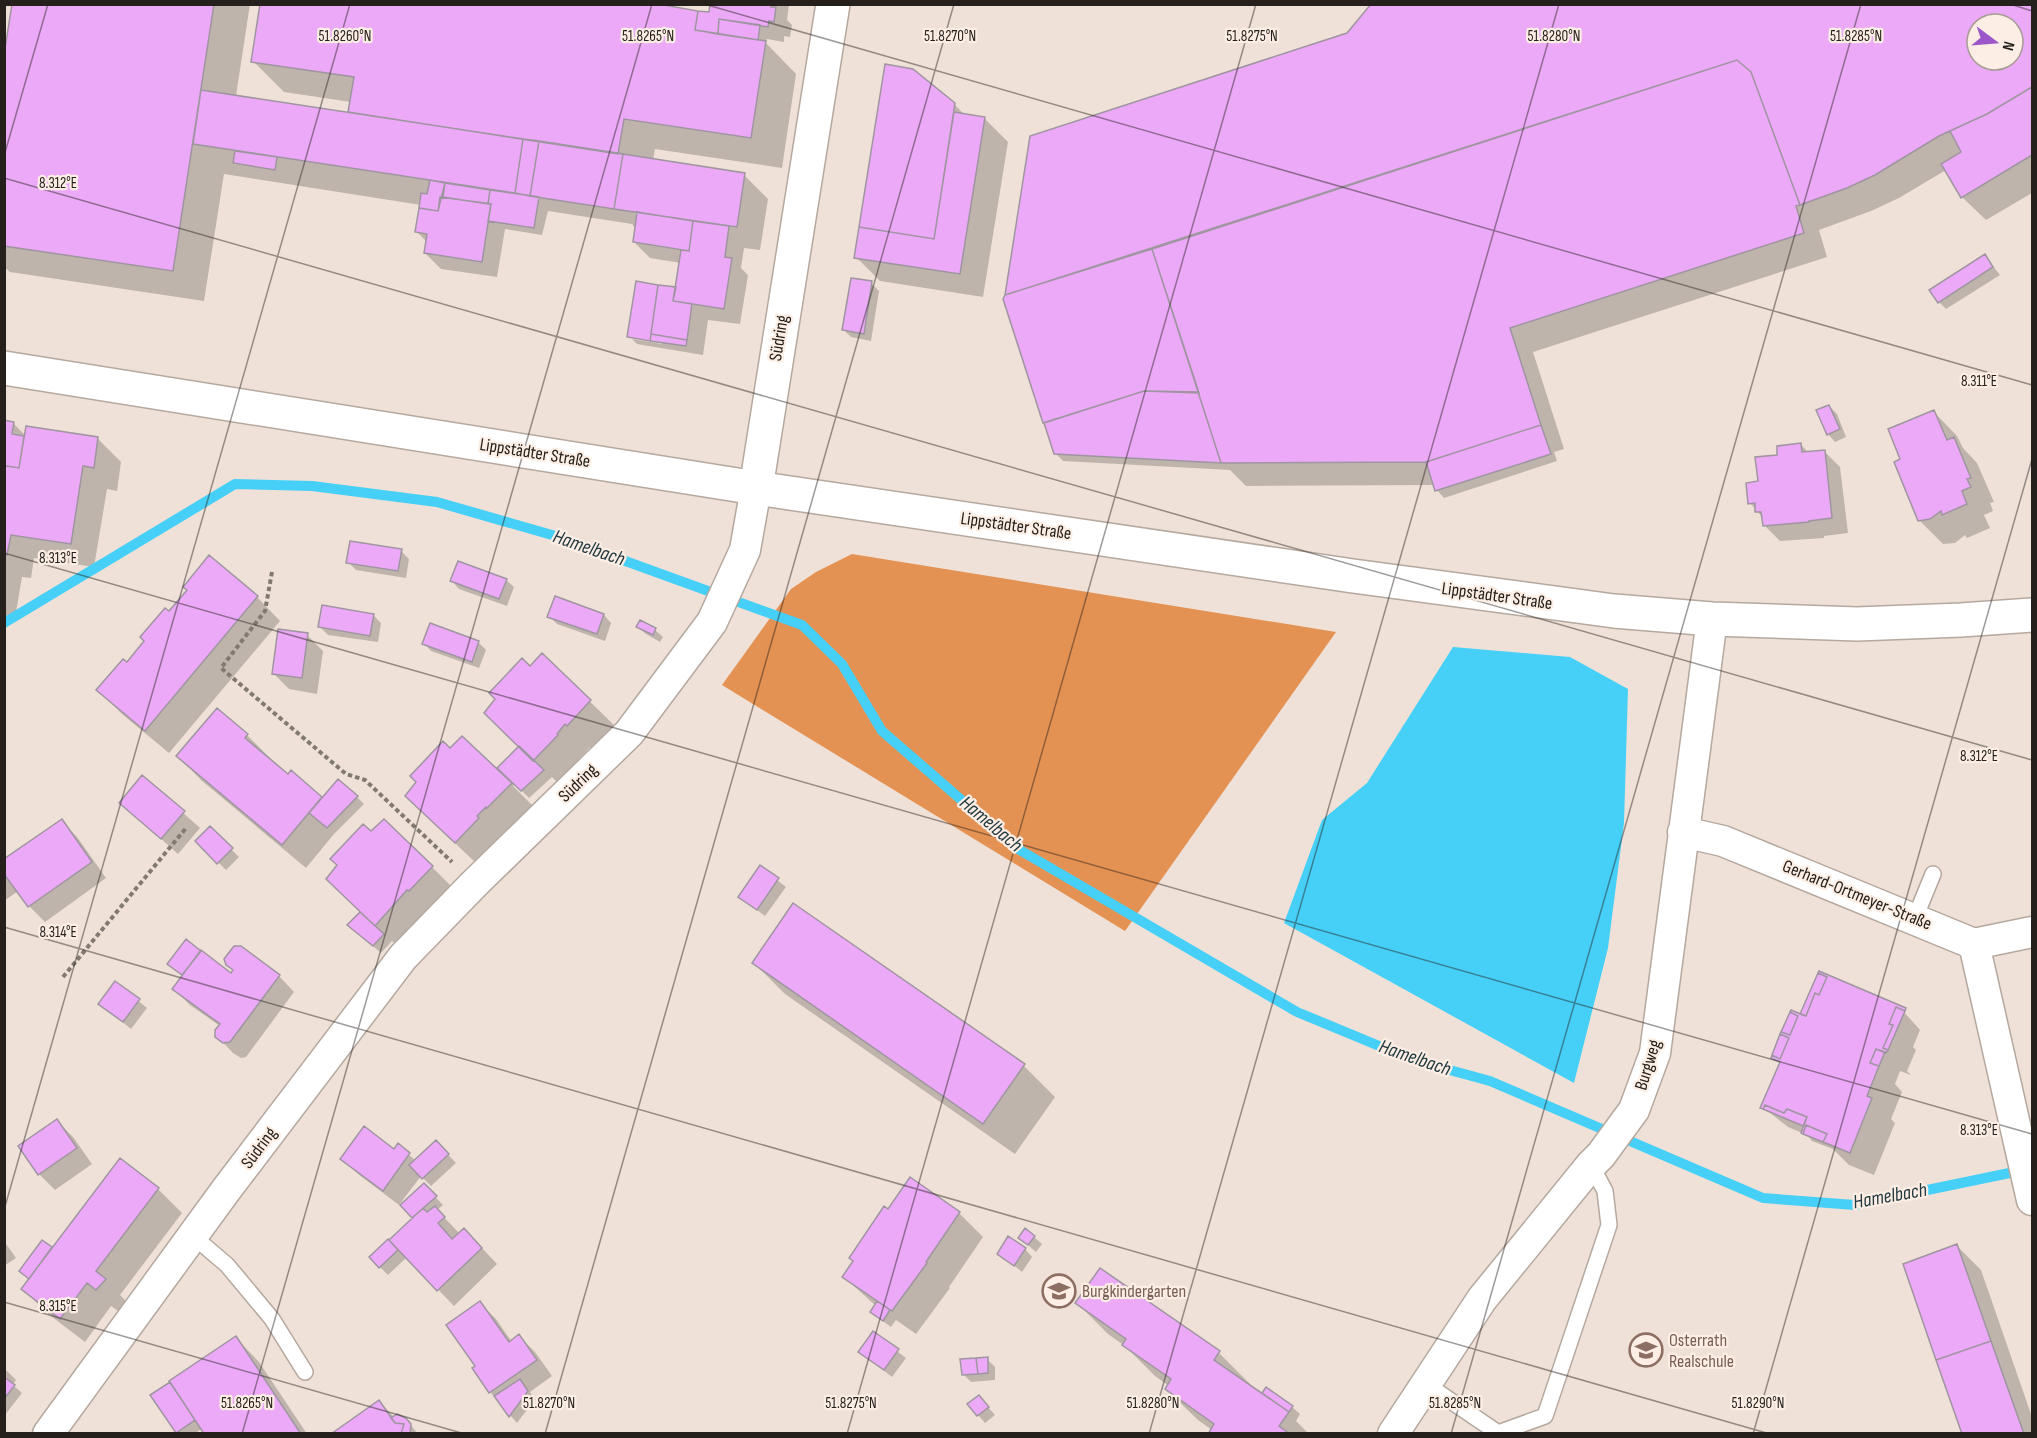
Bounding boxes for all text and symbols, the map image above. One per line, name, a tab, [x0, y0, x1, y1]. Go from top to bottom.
north arrow	[1965, 12, 2025, 72]
text: 51.8260°N	[319, 27, 371, 46]
text: 51.8265°N	[622, 27, 674, 46]
text: 51.8270°N	[924, 27, 976, 46]
text: 51.8275°N	[1226, 27, 1278, 46]
text: 51.8280°N	[1528, 27, 1580, 46]
text: 51.8285°N	[1830, 27, 1882, 46]
text: N	[1998, 39, 2018, 52]
text: 8.312°E	[39, 174, 77, 193]
street label: Südring	[765, 314, 793, 362]
text: 8.311°E	[1961, 372, 1997, 391]
street label: Lippstädter Straße	[478, 434, 592, 472]
street label: Lippstädter Straße	[959, 508, 1073, 544]
water label: Hamelbach	[550, 525, 628, 571]
text: 8.313°E	[39, 549, 77, 568]
street label: Lippstädter Straße	[1440, 578, 1554, 614]
text: 8.312°E	[1960, 747, 1998, 766]
street label: Südring	[554, 759, 602, 807]
water label: Hamelbach	[955, 791, 1027, 857]
street label: Gerhard-Ortmeyer-Straße	[1779, 856, 1935, 934]
text: 8.314°E	[39, 923, 77, 942]
water label: Hamelbach	[1376, 1035, 1454, 1081]
street label: Burgweg	[1630, 1037, 1666, 1093]
text: 8.313°E	[1960, 1121, 1998, 1140]
street label: Südring	[237, 1123, 281, 1173]
water label: Hamelbach	[1851, 1178, 1929, 1214]
school or university icon: Burgkindergarten	[1041, 1273, 1077, 1309]
place label: Burgkindergarten	[1082, 1281, 1186, 1302]
text: 8.315°E	[39, 1297, 77, 1316]
place label: Osterrath Realschule	[1669, 1330, 1734, 1372]
school or university icon: Osterrath Realschule	[1628, 1332, 1664, 1368]
text: 51.8265°N	[221, 1394, 273, 1413]
text: 51.8270°N	[523, 1394, 575, 1413]
text: 51.8275°N	[825, 1394, 877, 1413]
text: 51.8280°N	[1127, 1394, 1179, 1413]
text: 51.8285°N	[1429, 1394, 1481, 1413]
text: 51.8290°N	[1732, 1394, 1784, 1413]

